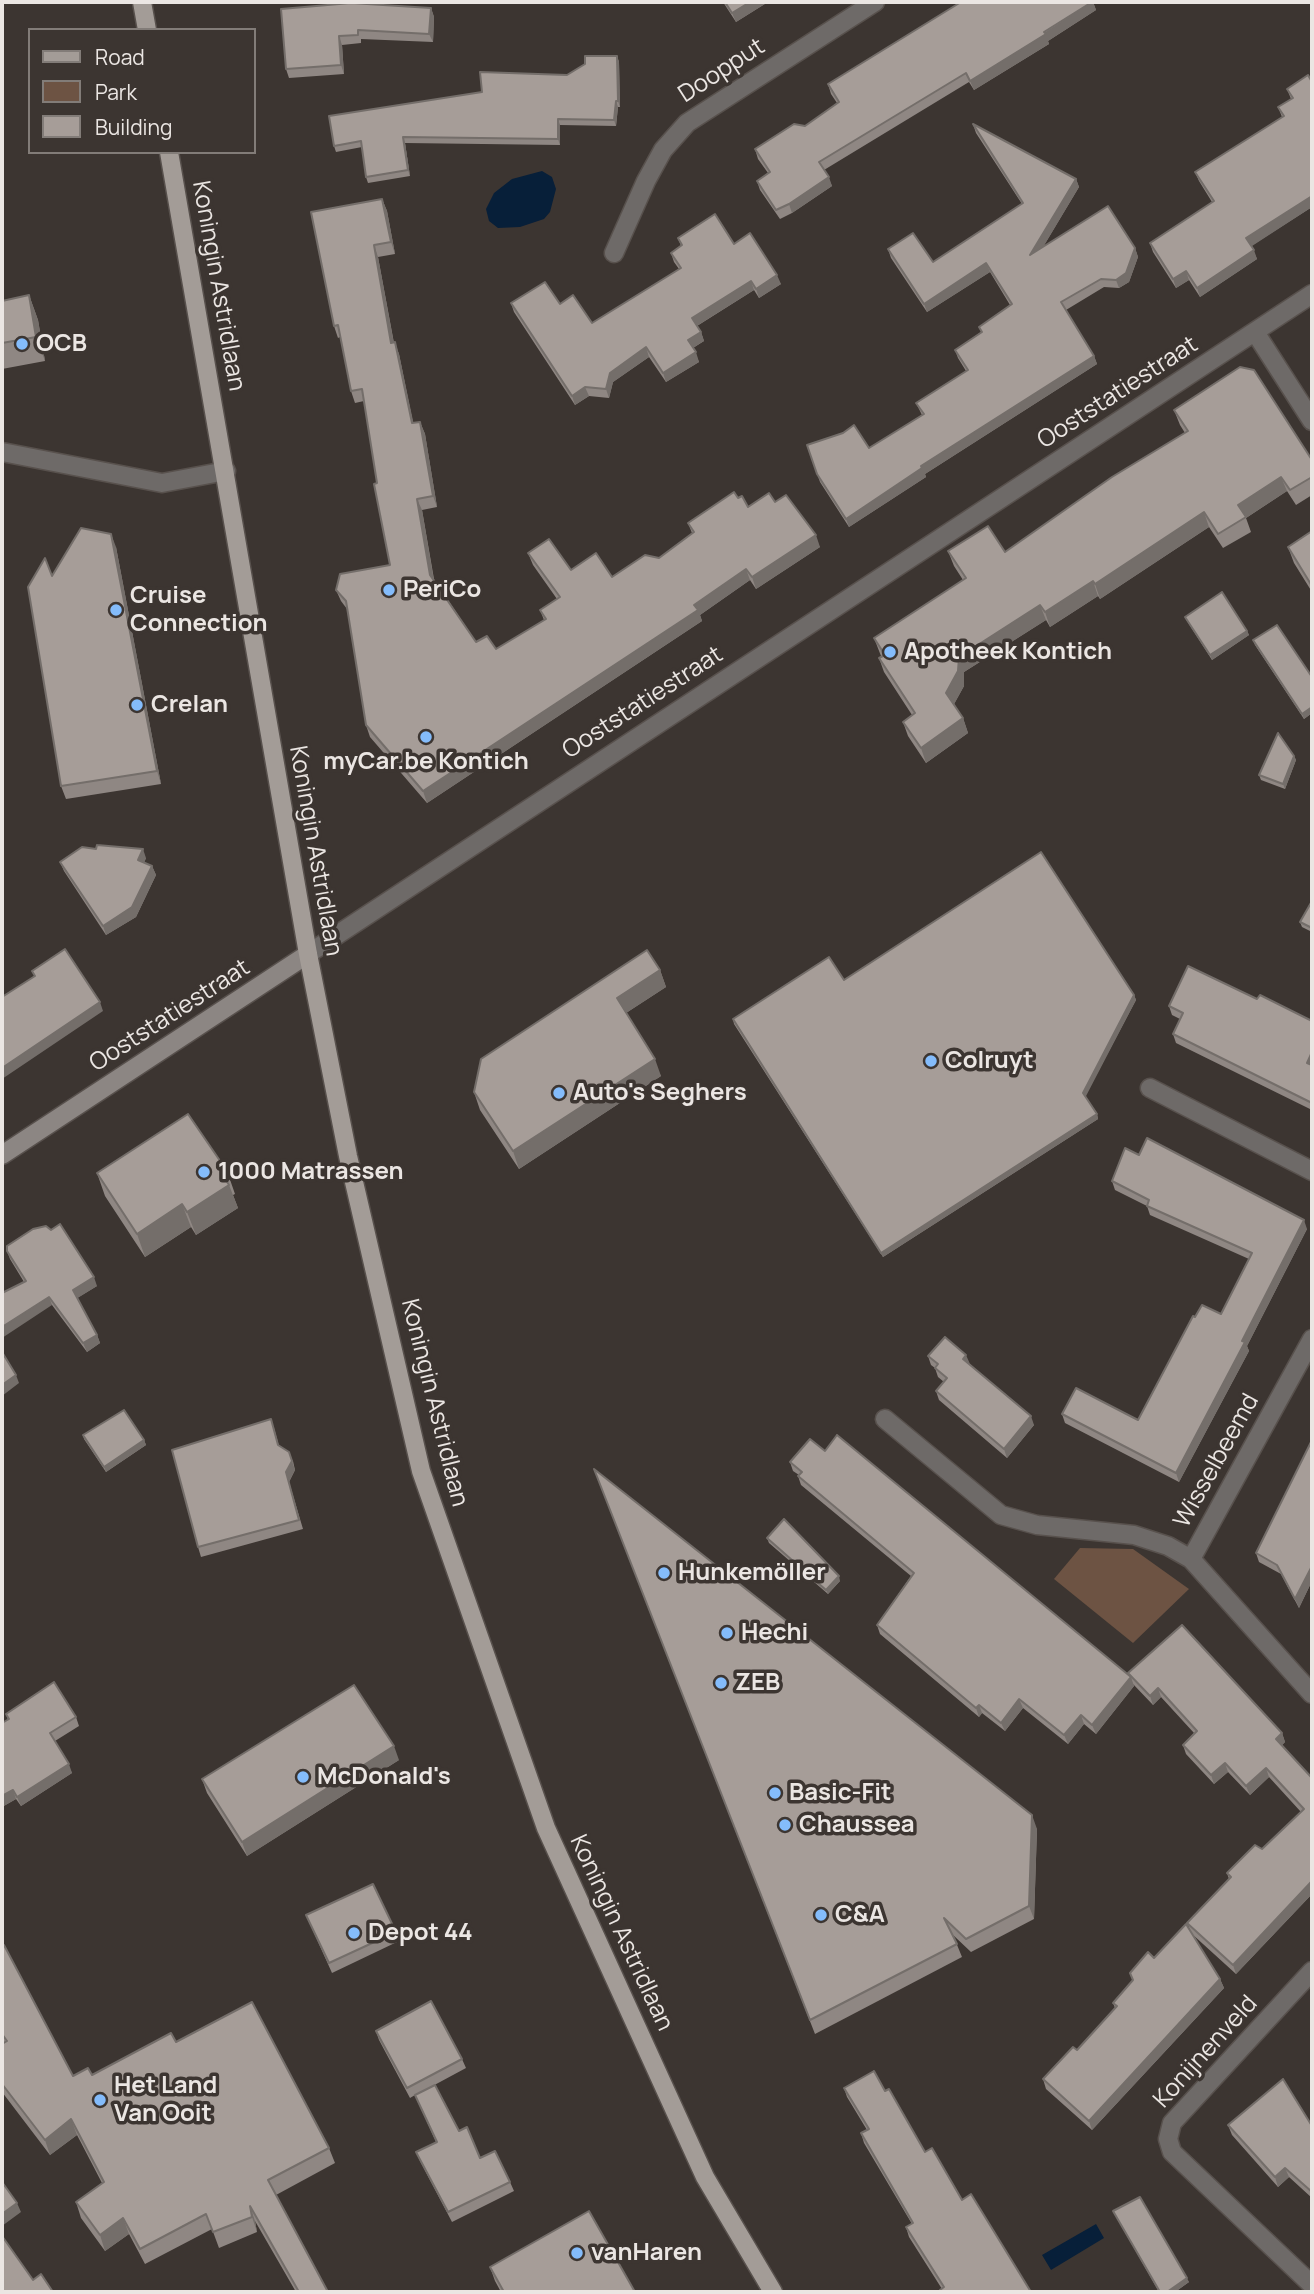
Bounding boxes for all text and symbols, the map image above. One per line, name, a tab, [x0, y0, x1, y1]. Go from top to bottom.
legend	[28, 28, 256, 154]
street label: Doopput	[674, 33, 770, 109]
text: Road	[95, 43, 145, 71]
text: Park	[95, 78, 137, 106]
text: Building	[95, 113, 172, 141]
street label: Koningin Astridlaan	[185, 179, 251, 393]
place label: OCB	[36, 330, 87, 358]
street label: Ooststatiestraat	[1033, 331, 1203, 455]
marker: OCB	[14, 336, 30, 352]
place label: PeriCo	[403, 576, 481, 604]
place label: Cruise Connection	[130, 582, 268, 638]
marker: PeriCo	[381, 582, 397, 598]
marker: Cruise Connection	[108, 602, 124, 618]
place label: Apotheek Kontich	[904, 638, 1112, 666]
street label: Ooststatiestraat	[558, 641, 728, 765]
marker: Apotheek Kontich	[882, 644, 898, 660]
place label: Crelan	[151, 691, 228, 719]
marker: Crelan	[129, 697, 145, 713]
marker: myCar.be Kontich	[418, 729, 434, 745]
street label: Koningin Astridlaan	[282, 744, 348, 958]
place label: myCar.be Kontich	[323, 748, 529, 776]
street label: Ooststatiestraat	[85, 954, 255, 1078]
place label: Colruyt	[945, 1047, 1034, 1075]
marker: Colruyt	[923, 1053, 939, 1069]
place label: Auto's Seghers	[573, 1079, 747, 1107]
marker: Auto's Seghers	[551, 1085, 567, 1101]
place label: 1000 Matrassen	[218, 1158, 404, 1186]
marker: 1000 Matrassen	[196, 1164, 212, 1180]
street label: Koningin Astridlaan	[394, 1296, 474, 1510]
street label: Wisselbeemd	[1168, 1389, 1266, 1533]
place label: Hunkemöller	[678, 1559, 826, 1587]
marker: Hunkemöller	[656, 1565, 672, 1581]
place label: Hechi	[741, 1619, 808, 1647]
marker: Hechi	[719, 1625, 735, 1641]
place label: ZEB	[735, 1669, 780, 1697]
marker: ZEB	[713, 1675, 729, 1691]
place label: McDonald's	[317, 1763, 451, 1791]
marker: McDonald's	[295, 1769, 311, 1785]
place label: Basic-Fit	[789, 1779, 891, 1807]
marker: Basic-Fit	[767, 1785, 783, 1801]
place label: Chaussea	[799, 1811, 915, 1839]
marker: Chaussea	[777, 1817, 793, 1833]
street label: Koningin Astridlaan	[563, 1830, 679, 2036]
place label: C&A	[835, 1901, 885, 1929]
marker: C&A	[813, 1907, 829, 1923]
place label: Depot 44	[368, 1919, 473, 1947]
marker: Depot 44	[346, 1925, 362, 1941]
street label: Konijnenveld	[1148, 1990, 1264, 2114]
place label: Het Land Van Ooit	[114, 2072, 217, 2128]
marker: Het Land Van Ooit	[92, 2092, 108, 2108]
place label: vanHaren	[591, 2239, 702, 2267]
marker: vanHaren	[569, 2245, 585, 2261]

